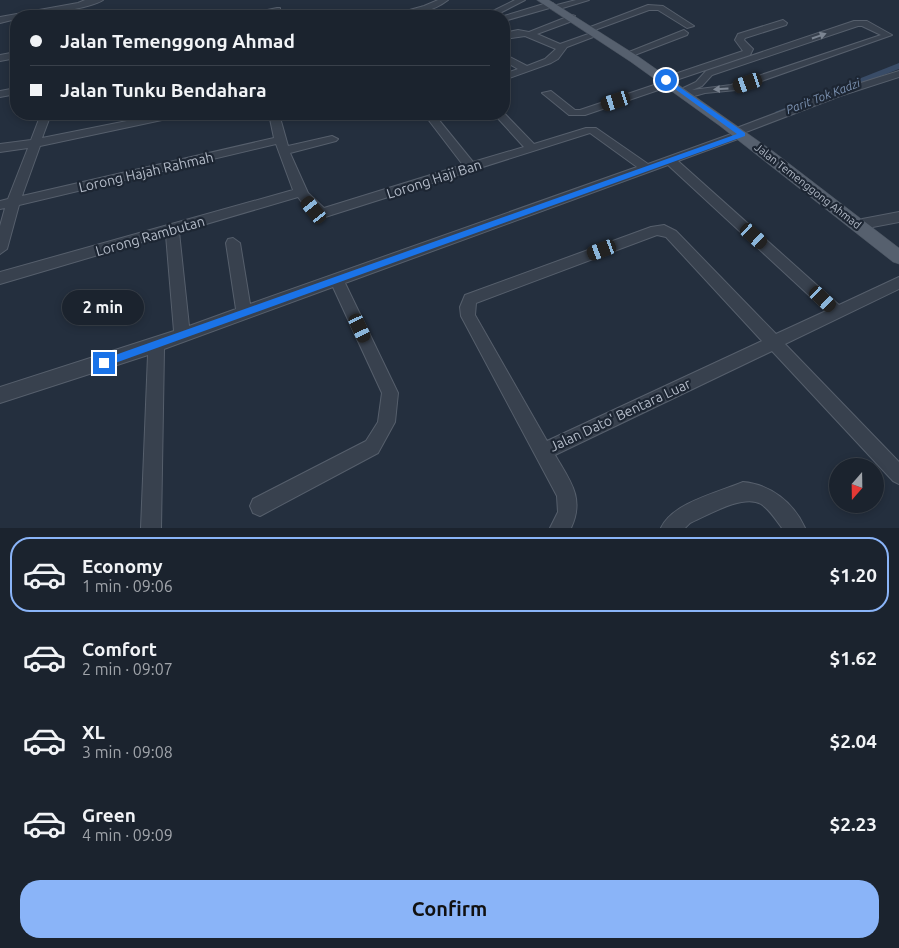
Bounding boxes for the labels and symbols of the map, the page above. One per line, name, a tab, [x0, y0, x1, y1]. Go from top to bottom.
one-way arrow	[812, 32, 827, 40]
route start	[655, 69, 677, 91]
car	[731, 71, 764, 95]
water label: Parit Tok Kadzi	[784, 76, 863, 116]
one-way arrow	[712, 86, 728, 94]
car	[599, 89, 632, 113]
street label: Jalan Temenggong Ahmad	[753, 141, 863, 231]
street label: Lorong Hajah Rahmah	[77, 149, 215, 195]
street label: Lorong Haji Ban	[384, 156, 484, 202]
car	[298, 194, 329, 226]
street label: Lorong Rambutan	[94, 213, 206, 259]
car	[737, 220, 770, 252]
car	[585, 238, 618, 262]
car	[806, 283, 839, 315]
callout: 2 min	[63, 290, 145, 326]
car	[346, 311, 373, 345]
route end	[93, 352, 115, 374]
street label: Jalan Dato' Bentara Luar	[547, 375, 694, 455]
north arrow	[829, 458, 884, 512]

